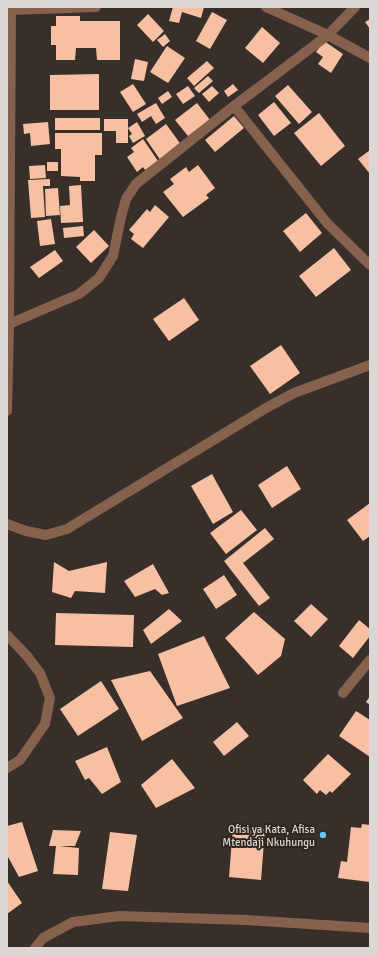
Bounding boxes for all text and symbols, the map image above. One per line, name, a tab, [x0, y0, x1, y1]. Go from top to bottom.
place label: Ofisi ya Kata, Afisa Mtendaji Nkuhungu	[222, 823, 315, 849]
marker: Ofisi ya Kata, Afisa Mtendaji Nkuhungu	[318, 830, 328, 840]

